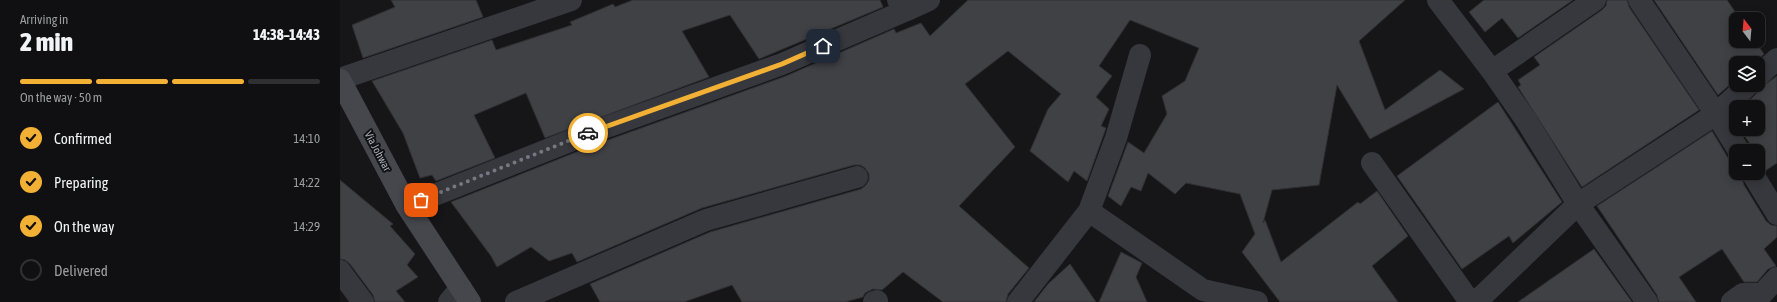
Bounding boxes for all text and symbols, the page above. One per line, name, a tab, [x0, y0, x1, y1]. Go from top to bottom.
text: Arriving in	[20, 12, 68, 27]
north arrow	[1729, 12, 1765, 48]
map controls	[1729, 12, 1765, 180]
text: 14:38–14:43	[253, 26, 320, 43]
text: 2 min	[20, 27, 73, 57]
pin	[806, 29, 840, 63]
icon: home	[812, 35, 834, 57]
button: layers	[1729, 56, 1765, 92]
text: On the way · 50 m	[20, 90, 102, 105]
button: +	[1729, 100, 1765, 136]
courier	[568, 113, 608, 153]
icon: car	[577, 122, 599, 144]
icon: check	[20, 127, 42, 149]
street label: Via Johwar	[363, 129, 394, 174]
text: Confirmed	[54, 130, 112, 147]
text: 14:10	[293, 131, 320, 146]
button: −	[1729, 144, 1765, 180]
icon: check	[20, 171, 42, 193]
text: Preparing	[54, 174, 108, 191]
text: 14:22	[293, 175, 320, 190]
pin	[404, 183, 438, 217]
icon: bag	[410, 189, 432, 211]
icon: check	[20, 215, 42, 237]
text: On the way	[54, 218, 115, 235]
text: 14:29	[293, 219, 320, 234]
text: Delivered	[54, 262, 108, 279]

